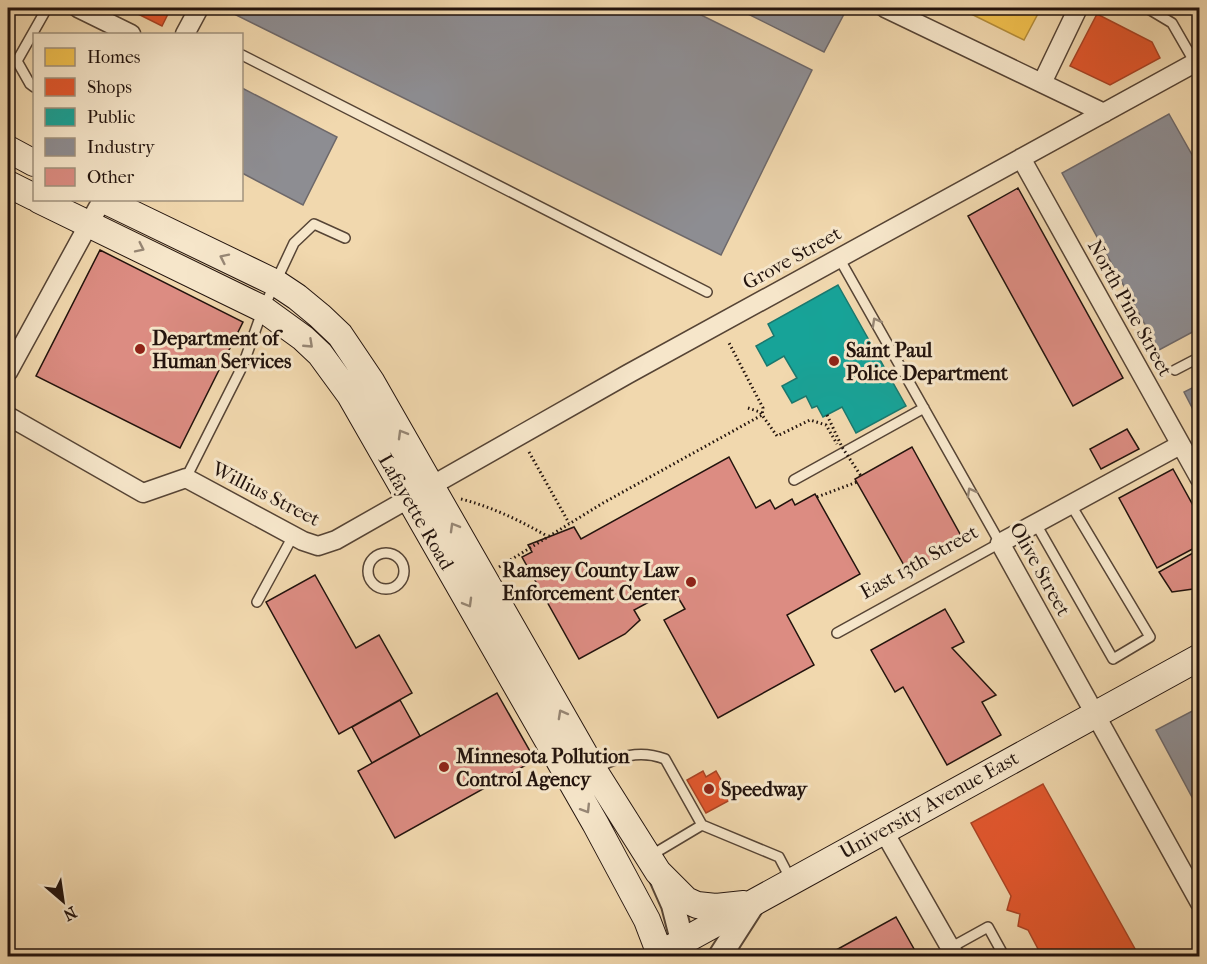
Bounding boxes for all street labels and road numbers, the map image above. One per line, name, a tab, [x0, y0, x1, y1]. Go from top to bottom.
street label: Grove Street	[739, 222, 845, 294]
street label: North Pine Street	[1083, 236, 1177, 380]
street label: Lafayette Road	[374, 450, 459, 575]
street label: Willius Street	[207, 457, 324, 531]
street label: Olive Street	[1005, 518, 1075, 620]
street label: East 13th Street	[856, 520, 982, 604]
street label: University Avenue East	[836, 746, 1022, 864]

